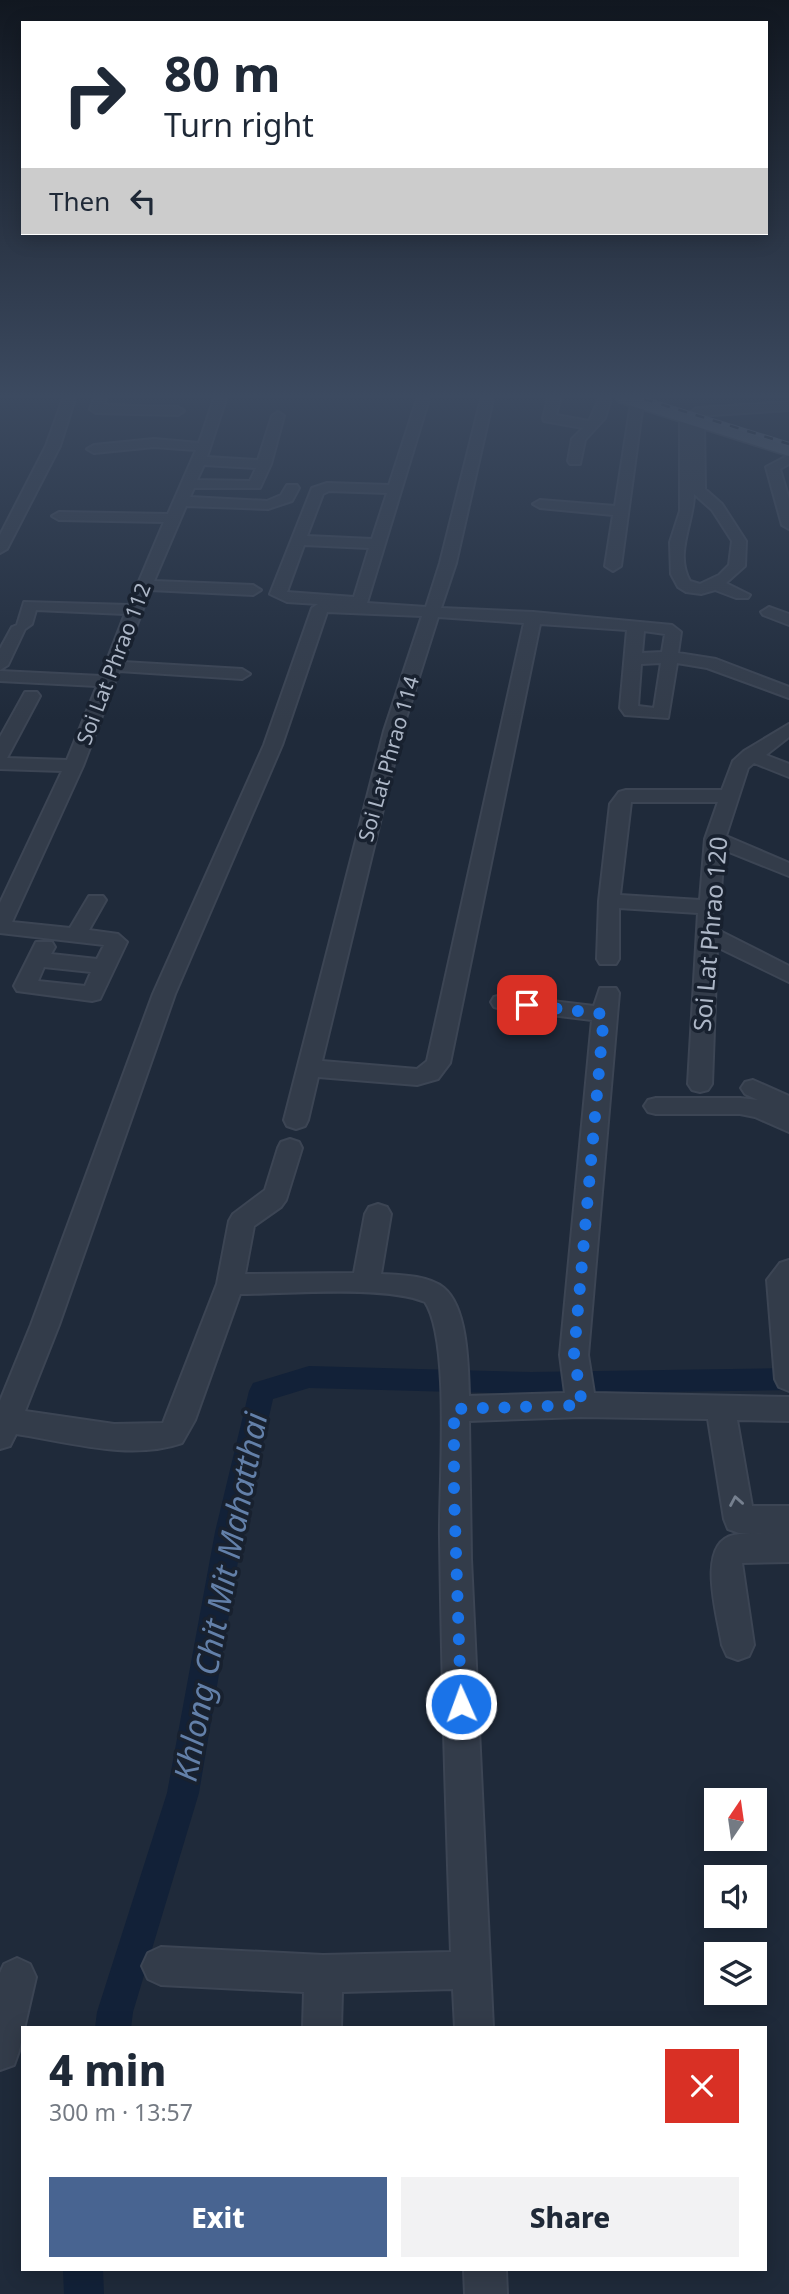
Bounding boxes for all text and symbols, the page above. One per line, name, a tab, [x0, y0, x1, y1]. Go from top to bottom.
text: 80 m	[164, 40, 281, 106]
icon: right	[49, 49, 140, 140]
text: Turn right	[164, 103, 314, 146]
icon: left	[124, 182, 162, 220]
text: Then	[49, 183, 110, 219]
street label: Soi Lat Phrao 112	[69, 579, 157, 748]
street label: Soi Lat Phrao 114	[351, 673, 425, 845]
street label: Soi Lat Phrao 120	[685, 835, 734, 1033]
pin	[497, 975, 557, 1035]
icon: arrive	[508, 986, 546, 1024]
water label: Khlong Chit Mit Mahatthai	[163, 1408, 277, 1785]
one-way arrow	[729, 1495, 744, 1507]
position arrow	[424, 1667, 498, 1741]
north arrow	[704, 1788, 766, 1852]
map controls	[704, 1788, 767, 2005]
button: sound	[704, 1865, 767, 1928]
button: layers	[704, 1942, 767, 2005]
text: 4 min	[49, 2041, 166, 2098]
button: close	[665, 2049, 739, 2123]
text: 300 m · 13:57	[49, 2096, 193, 2128]
button: Exit	[49, 2177, 387, 2257]
button: Share	[401, 2177, 739, 2257]

